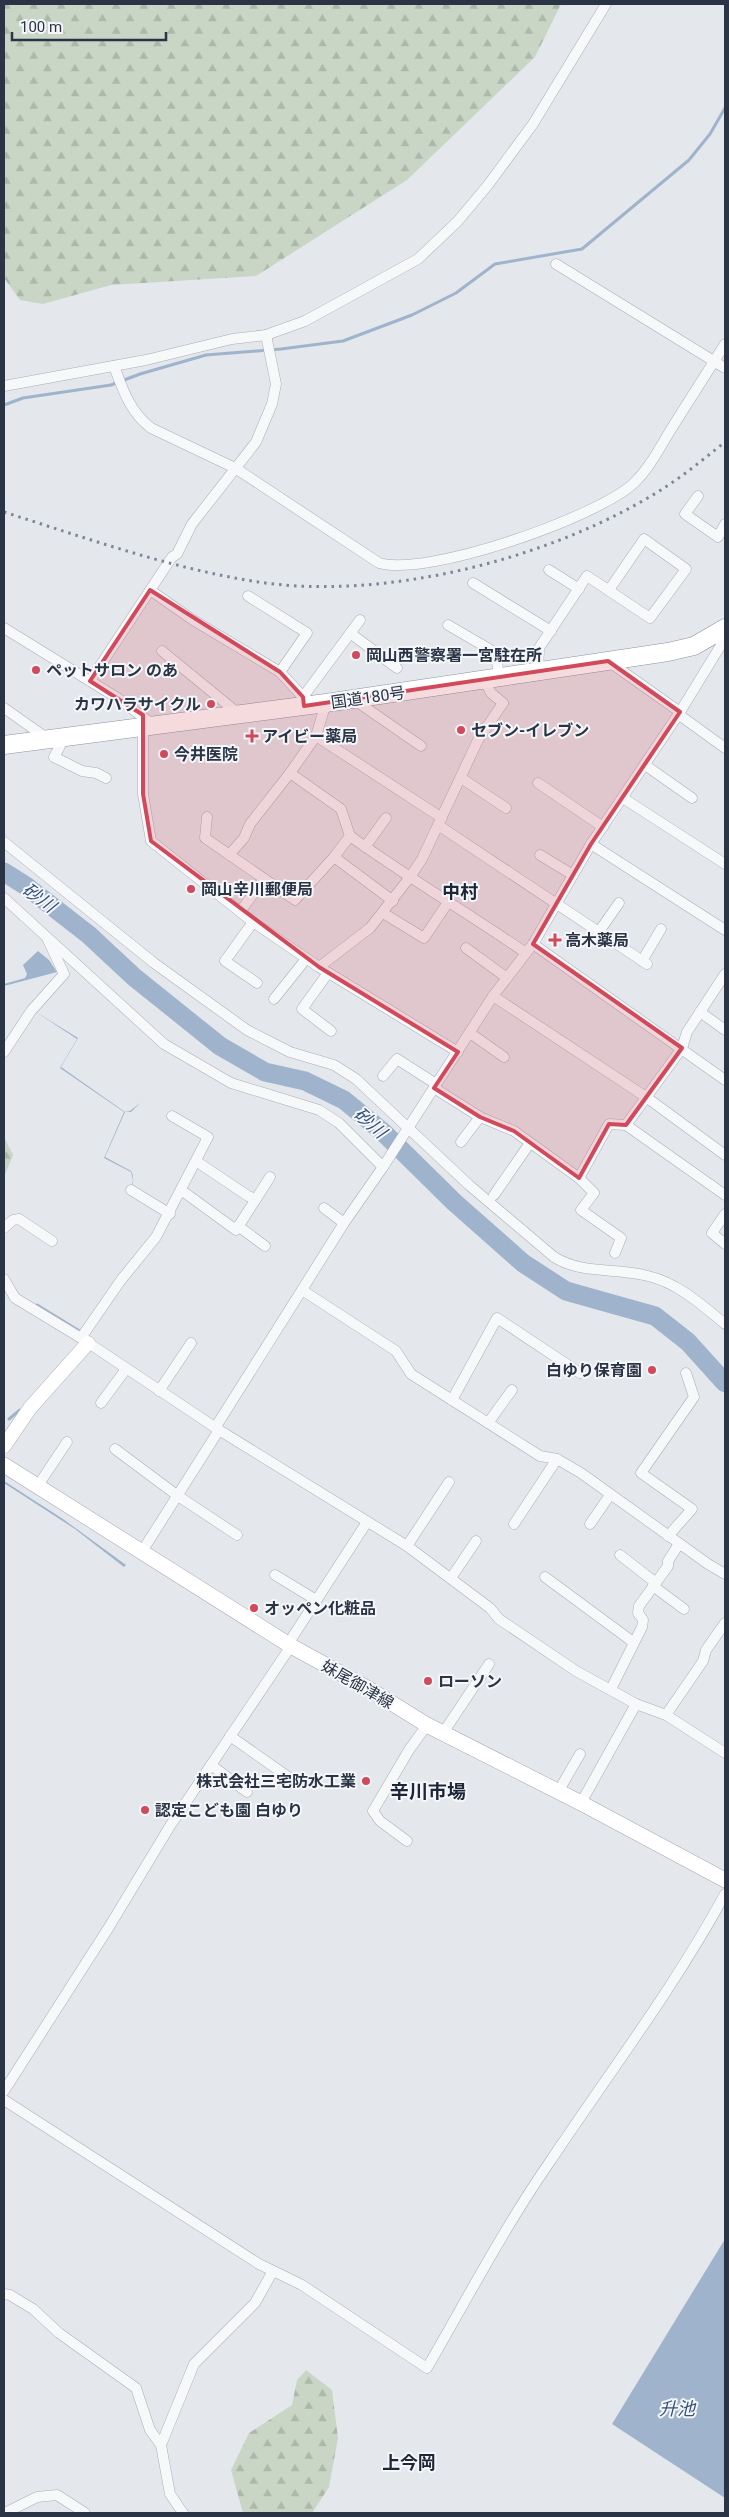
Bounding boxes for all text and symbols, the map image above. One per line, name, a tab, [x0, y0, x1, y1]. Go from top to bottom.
scale bar	[12, 10, 166, 42]
text: 100 m	[20, 18, 62, 36]
place label: 岡山西警察署一宮駐在所	[366, 646, 542, 665]
marker: 岡山西警察署一宮駐在所	[350, 649, 362, 661]
place label: ペットサロン のあ	[46, 661, 178, 680]
marker: ペットサロン のあ	[30, 664, 42, 676]
street label: 国道180号	[330, 683, 407, 712]
place label: カワハラサイクル	[74, 695, 201, 714]
marker: カワハラサイクル	[205, 698, 217, 710]
place label: セブン-イレブン	[471, 721, 589, 740]
marker: セブン-イレブン	[455, 724, 467, 736]
place label: アイビー薬局	[262, 727, 357, 746]
marker: アイビー薬局	[246, 730, 258, 742]
place label: 今井医院	[174, 745, 238, 764]
marker: 今井医院	[158, 748, 170, 760]
water label: 砂川	[19, 879, 62, 918]
place label: 岡山辛川郵便局	[201, 880, 313, 899]
district label: 中村	[442, 881, 478, 902]
marker: 岡山辛川郵便局	[185, 883, 197, 895]
place label: 高木薬局	[565, 931, 629, 950]
marker: 高木薬局	[549, 934, 561, 946]
water label: 砂川	[350, 1103, 392, 1144]
place label: 白ゆり保育園	[546, 1361, 642, 1380]
marker: 白ゆり保育園	[646, 1364, 658, 1376]
place label: オッペン化粧品	[264, 1599, 376, 1618]
marker: オッペン化粧品	[248, 1602, 260, 1614]
street label: 妹尾御津線	[318, 1656, 397, 1713]
place label: ローソン	[438, 1672, 502, 1691]
marker: ローソン	[422, 1675, 434, 1687]
place label: 株式会社三宅防水工業	[196, 1772, 356, 1791]
marker: 株式会社三宅防水工業	[360, 1775, 372, 1787]
district label: 辛川市場	[390, 1780, 466, 1803]
place label: 認定こども園 白ゆり	[155, 1801, 303, 1820]
marker: 認定こども園 白ゆり	[139, 1804, 151, 1816]
water label: 升池	[659, 2398, 697, 2419]
district label: 上今岡	[382, 2452, 436, 2473]

